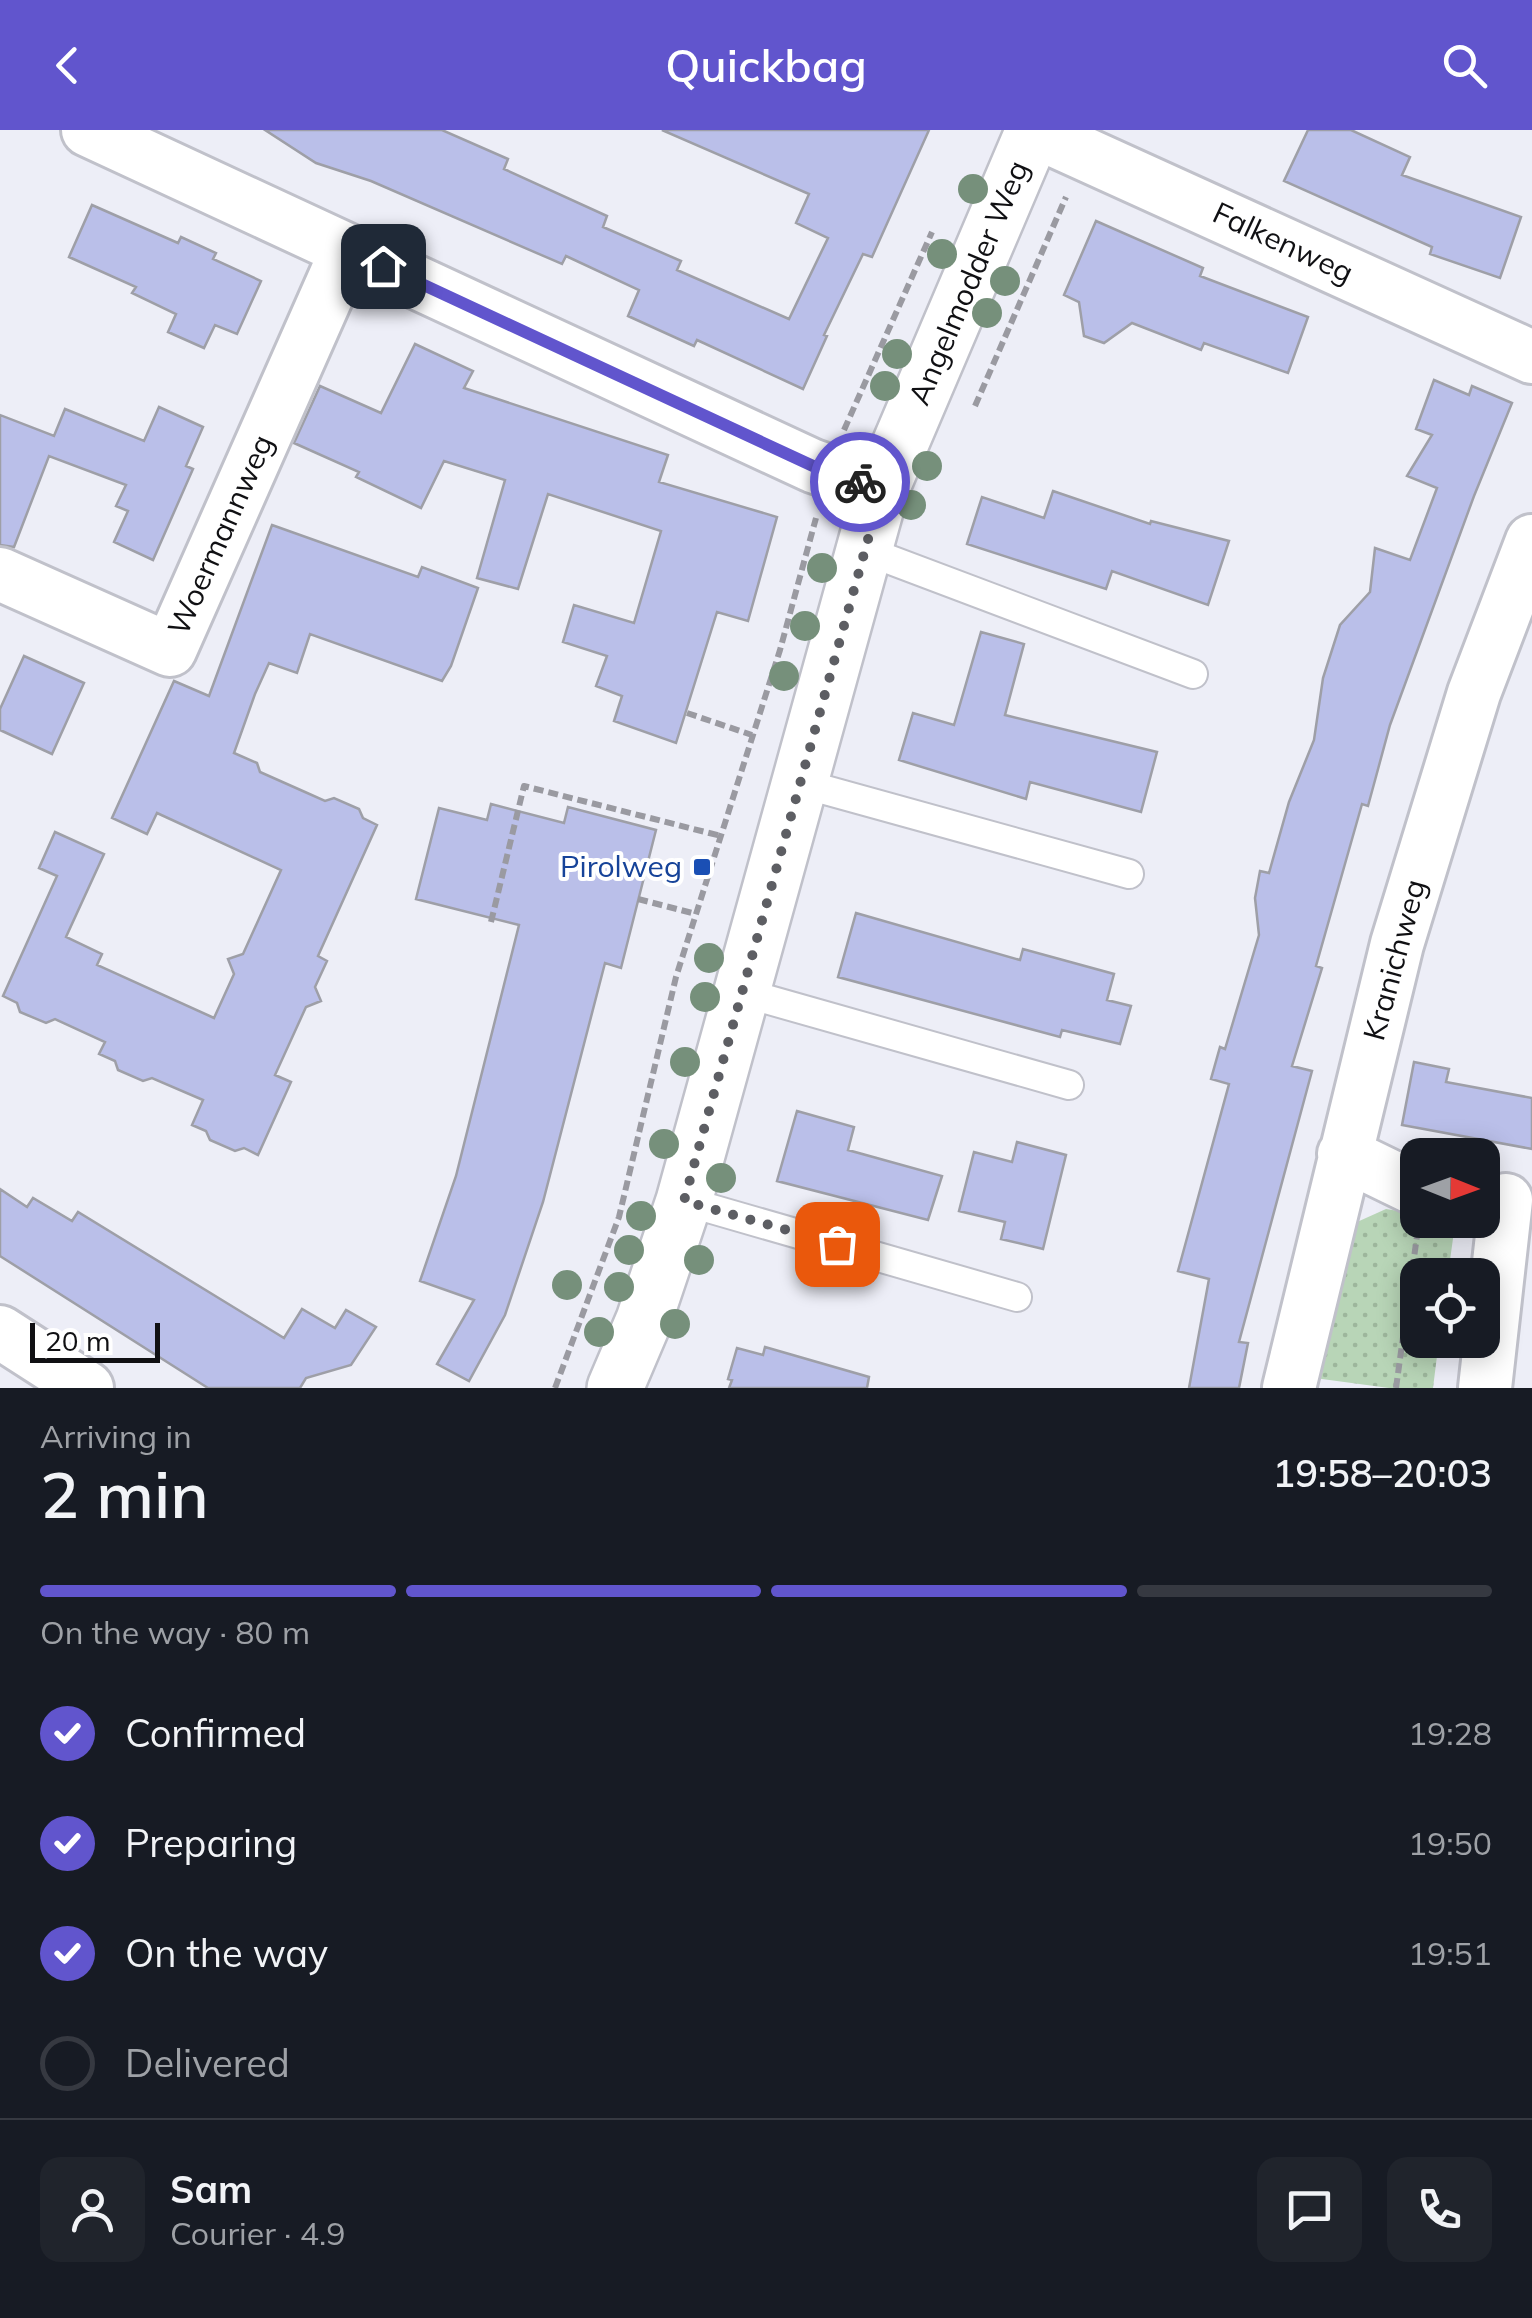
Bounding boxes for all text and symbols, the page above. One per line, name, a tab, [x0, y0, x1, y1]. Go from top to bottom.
text: Quickbag	[665, 37, 867, 93]
icon: back	[40, 38, 95, 93]
icon: search	[1437, 38, 1492, 93]
street label: Angelmodder Weg	[899, 155, 1037, 410]
street label: Falkenweg	[1207, 193, 1360, 291]
pin	[341, 224, 426, 309]
icon: home	[356, 239, 411, 294]
street label: Woermannweg	[159, 428, 281, 641]
courier	[810, 432, 910, 532]
icon: bike	[833, 455, 888, 510]
place label: Pirolweg	[560, 847, 682, 885]
marker: Pirolweg	[691, 856, 713, 878]
street label: Kranichweg	[1354, 875, 1434, 1044]
north arrow	[1400, 1138, 1500, 1238]
map controls	[1400, 1138, 1500, 1358]
pin	[795, 1202, 880, 1287]
icon: bag	[810, 1217, 865, 1272]
button: locate	[1400, 1258, 1500, 1358]
scale bar	[30, 1318, 160, 1362]
text: 20 m	[45, 1323, 111, 1358]
text: Arriving in	[40, 1416, 192, 1456]
text: 19:58–20:03	[1272, 1449, 1492, 1497]
text: 2 min	[40, 1453, 209, 1534]
text: On the way · 80 m	[40, 1612, 310, 1652]
icon: check	[40, 1706, 95, 1761]
text: Confirmed	[125, 1709, 306, 1757]
text: 19:28	[1408, 1713, 1492, 1753]
icon: check	[40, 1816, 95, 1871]
text: Preparing	[125, 1819, 297, 1867]
text: 19:50	[1408, 1823, 1492, 1863]
icon: check	[40, 1926, 95, 1981]
text: On the way	[125, 1929, 328, 1977]
text: 19:51	[1408, 1933, 1492, 1973]
text: Delivered	[125, 2039, 290, 2087]
button: person	[40, 2157, 145, 2262]
button: chat	[1257, 2157, 1362, 2262]
button: phone	[1387, 2157, 1492, 2262]
text: Sam	[170, 2165, 252, 2213]
text: Courier · 4.9	[170, 2213, 346, 2253]

